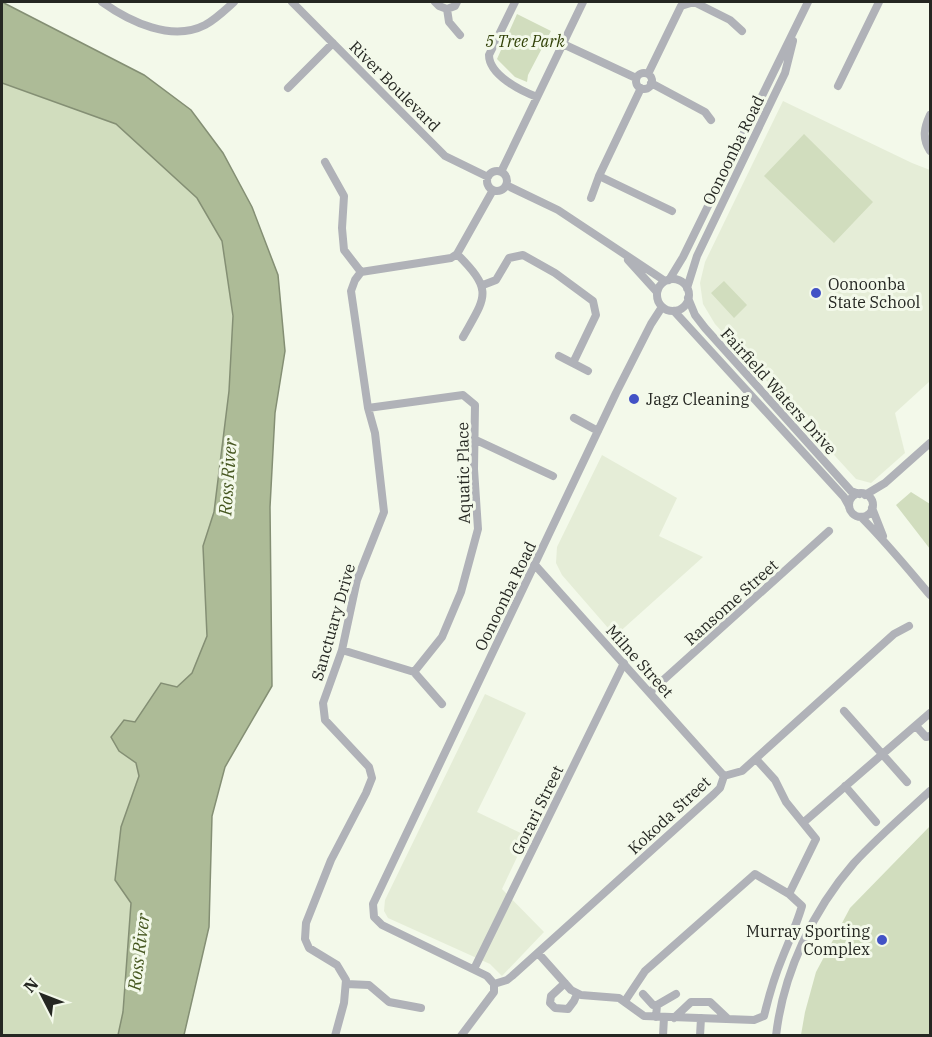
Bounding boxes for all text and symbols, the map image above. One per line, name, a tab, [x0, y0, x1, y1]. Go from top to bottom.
park label: 5 Tree Park	[485, 31, 565, 51]
street label: River Boulevard	[345, 36, 445, 136]
street label: Oonoonba Road	[698, 92, 768, 208]
place label: Oonoonba State School	[828, 274, 920, 312]
marker: Oonoonba State School	[809, 286, 823, 300]
street label: Fairfield Waters Drive	[717, 323, 841, 459]
place label: Jagz Cleaning	[646, 389, 750, 409]
marker: Jagz Cleaning	[627, 392, 641, 406]
street label: Aquatic Place	[452, 422, 474, 524]
water label: Ross River	[213, 436, 242, 517]
street label: Oonoonba Road	[470, 538, 540, 654]
street label: Ransome Street	[680, 555, 782, 649]
street label: Sanctuary Drive	[307, 561, 359, 683]
street label: Milne Street	[602, 620, 678, 702]
street label: Gorari Street	[507, 762, 567, 858]
street label: Kokoda Street	[624, 772, 715, 858]
water label: Ross River	[122, 911, 155, 993]
place label: Murray Sporting Complex	[746, 921, 870, 959]
marker: Murray Sporting Complex	[875, 933, 889, 947]
north arrow	[12, 965, 72, 1025]
text: N	[19, 974, 43, 996]

